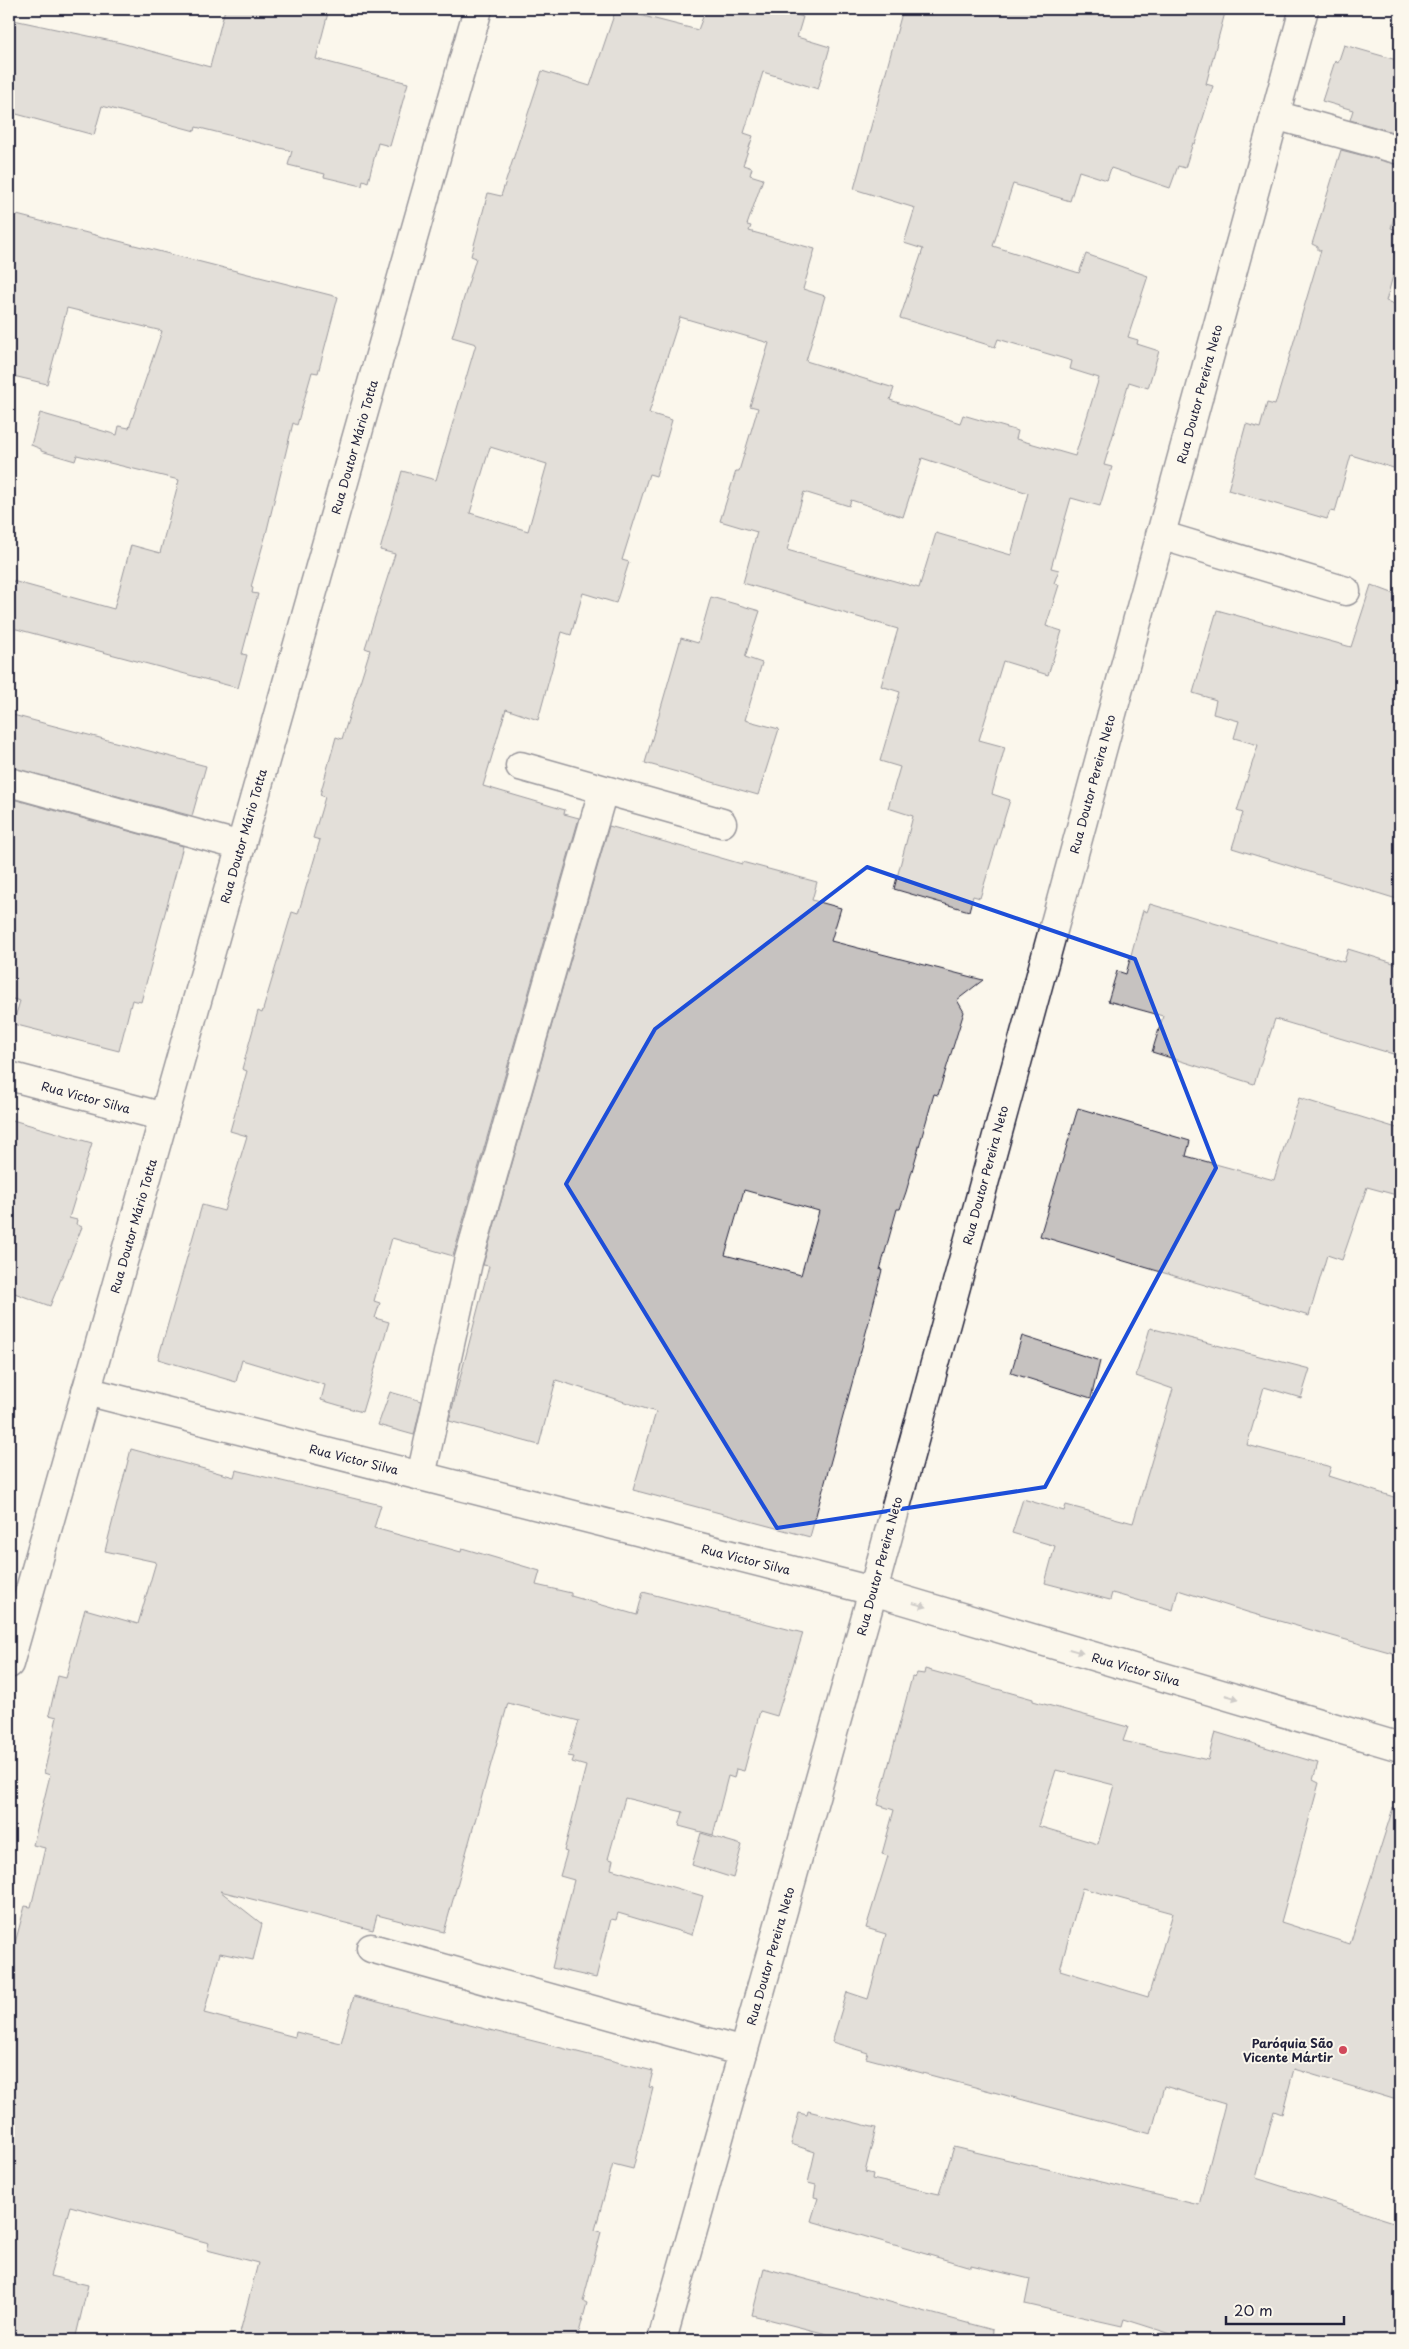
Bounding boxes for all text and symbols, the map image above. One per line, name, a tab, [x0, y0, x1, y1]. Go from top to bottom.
street label: Rua Doutor Pereira Neto	[1172, 322, 1226, 465]
street label: Rua Doutor Mário Totta	[326, 377, 382, 516]
street label: Rua Doutor Pereira Neto	[1065, 712, 1119, 855]
street label: Rua Doutor Mário Totta	[215, 766, 271, 905]
street label: Rua Victor Silva	[40, 1076, 133, 1118]
street label: Rua Doutor Pereira Neto	[958, 1103, 1012, 1246]
street label: Rua Doutor Mário Totta	[105, 1156, 161, 1295]
street label: Rua Victor Silva	[307, 1439, 401, 1479]
street label: Rua Doutor Pereira Neto	[852, 1494, 906, 1637]
street label: Rua Victor Silva	[699, 1539, 793, 1579]
one-way arrow	[912, 1601, 928, 1609]
one-way arrow	[1069, 1647, 1084, 1655]
street label: Rua Victor Silva	[1090, 1648, 1183, 1690]
one-way arrow	[1224, 1693, 1239, 1701]
street label: Rua Doutor Pereira Neto	[742, 1884, 798, 2027]
place label: Paróquia São Vicente Mártir	[1243, 2034, 1334, 2066]
marker: Paróquia São Vicente Mártir	[1337, 2044, 1349, 2056]
scale bar	[1226, 2294, 1344, 2326]
text: 20 m	[1234, 2298, 1273, 2321]

